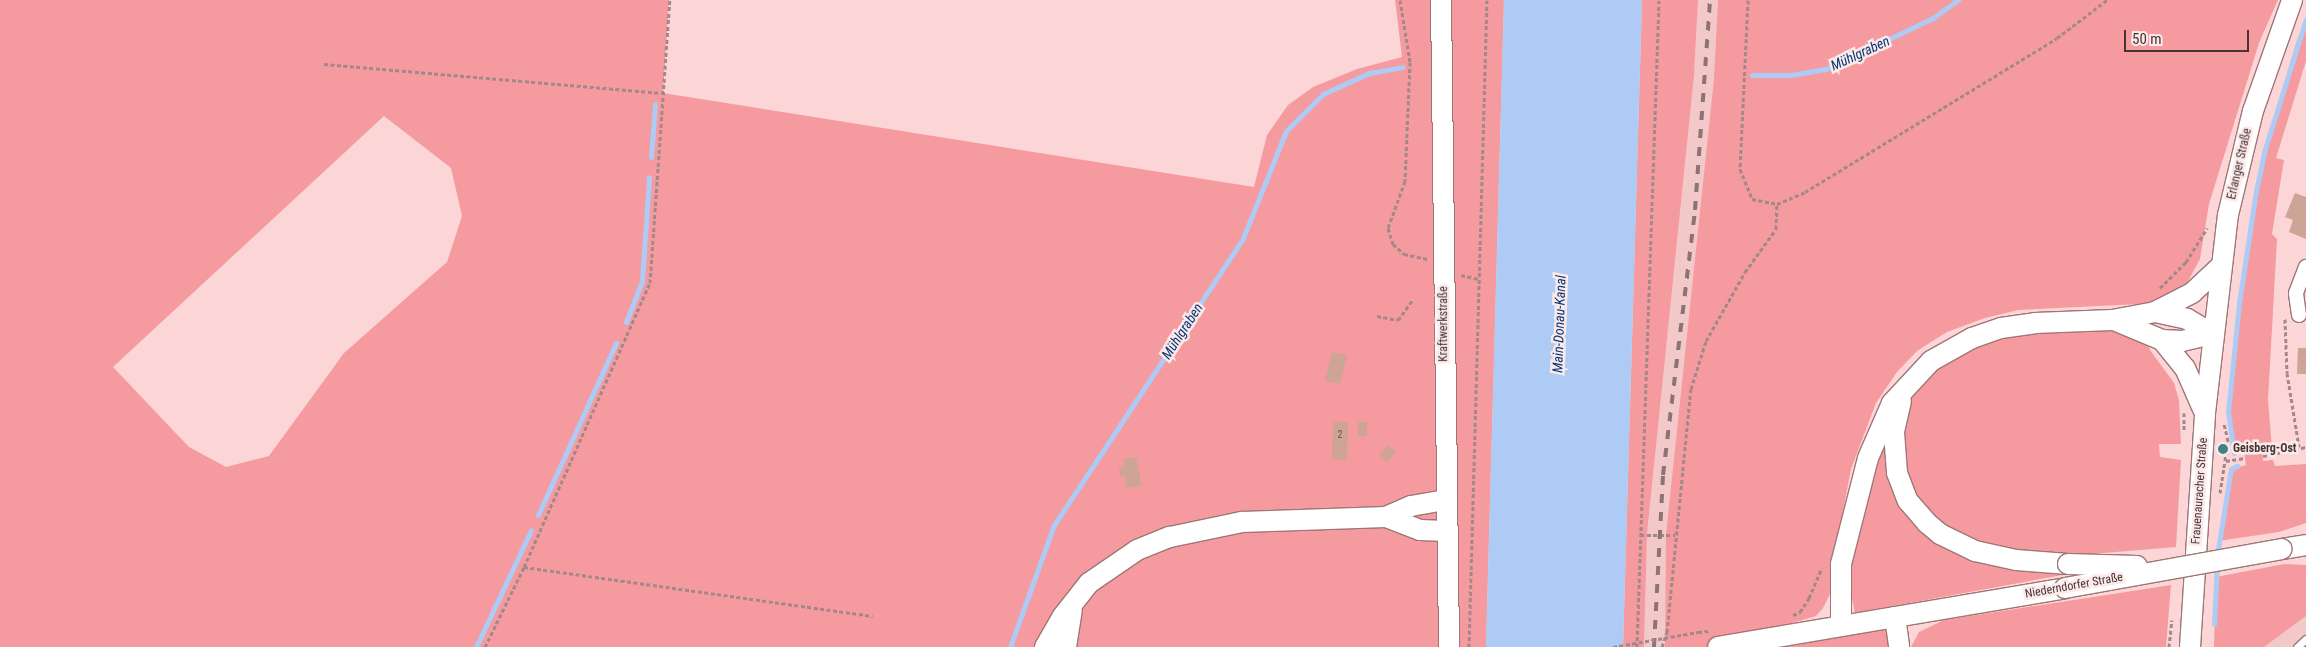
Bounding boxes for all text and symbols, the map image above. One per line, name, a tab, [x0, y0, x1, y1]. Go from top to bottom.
scale bar	[2126, 20, 2251, 52]
text: 50 m	[2132, 30, 2162, 48]
water label: Mühlgraben	[1828, 32, 1892, 74]
street label: Erlanger Straße	[2225, 127, 2255, 201]
water label: Main-Donau-Kanal	[1549, 275, 1569, 373]
street label: Kraftwerkstraße	[1437, 286, 1451, 362]
water label: Mühlgraben	[1158, 300, 1206, 362]
house number: 2	[1338, 429, 1342, 441]
street label: Frauenauracher Straße	[2189, 437, 2211, 545]
place label: Geisberg-Ost	[2233, 442, 2297, 456]
marker: Geisberg-Ost	[2217, 443, 2229, 455]
street label: Niederndorfer Straße	[2024, 570, 2124, 602]

